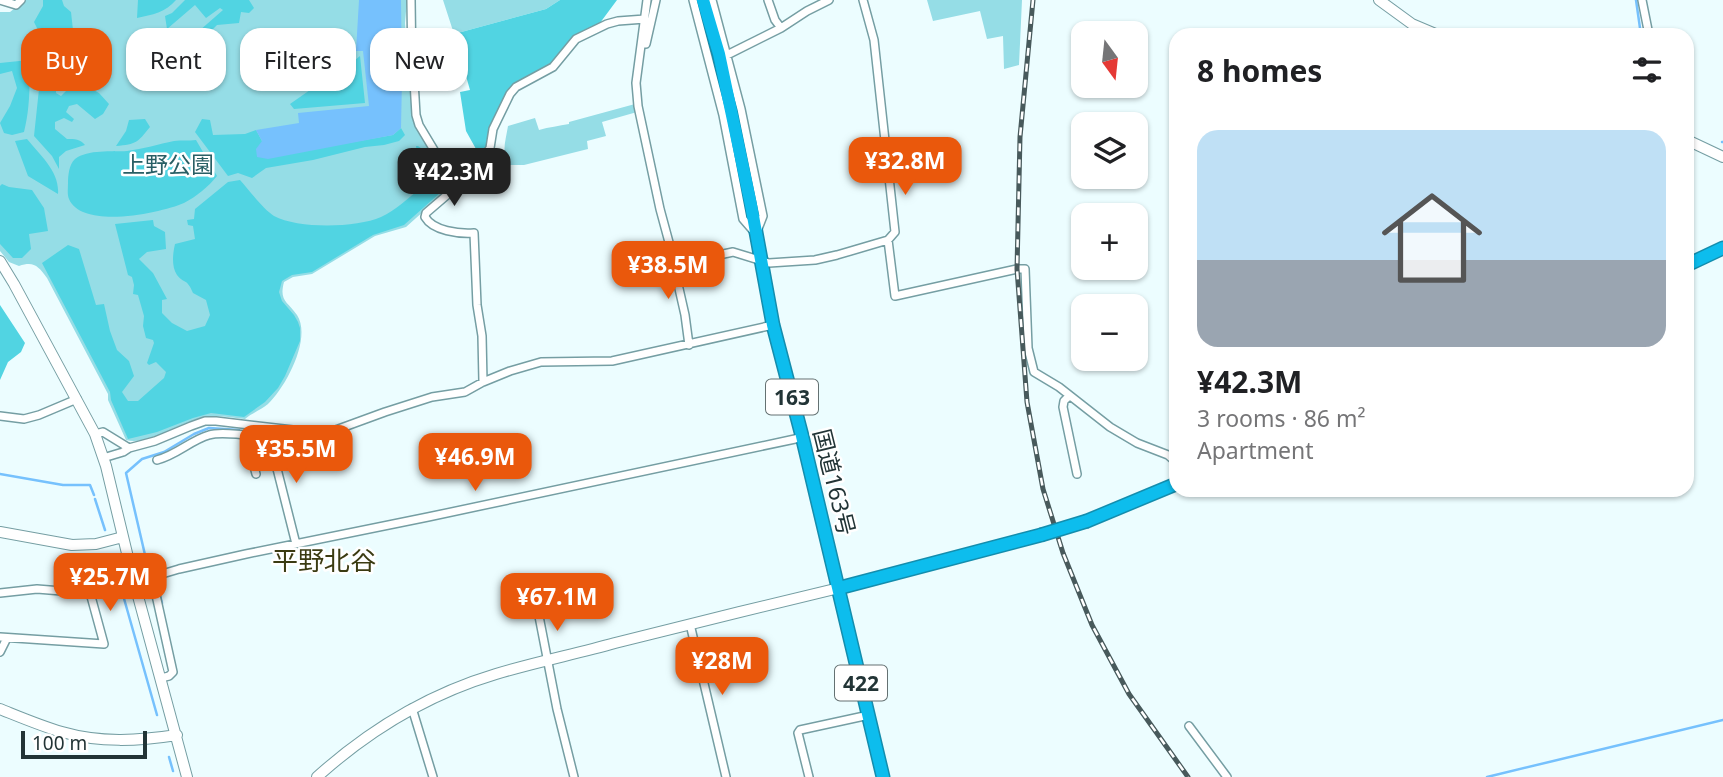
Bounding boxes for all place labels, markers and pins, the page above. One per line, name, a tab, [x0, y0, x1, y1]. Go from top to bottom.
pin: ¥32.8M	[848, 138, 962, 197]
pin: ¥42.3M	[397, 148, 511, 208]
pin: ¥38.5M	[611, 242, 725, 301]
pin: ¥35.5M	[239, 426, 353, 485]
pin: ¥46.9M	[418, 434, 532, 493]
pin: ¥25.7M	[53, 554, 167, 613]
pin: ¥67.1M	[500, 574, 614, 633]
pin: ¥28M	[681, 638, 763, 697]

